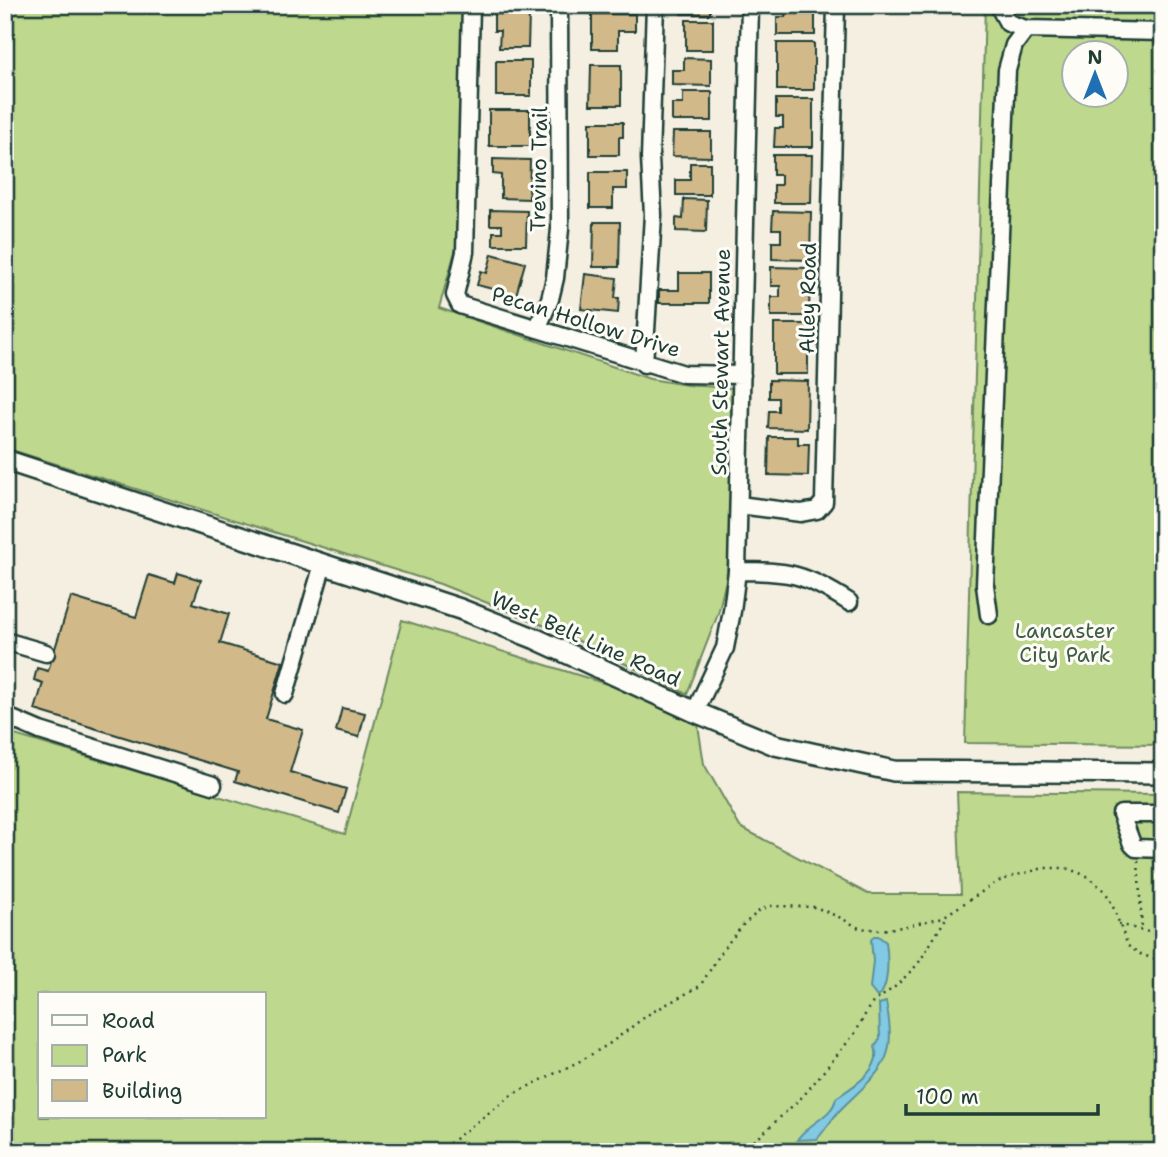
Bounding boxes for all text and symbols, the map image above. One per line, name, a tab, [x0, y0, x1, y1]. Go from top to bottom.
north arrow	[1060, 38, 1130, 108]
text: N	[1087, 45, 1103, 70]
street label: Trevino Trail	[524, 105, 554, 232]
street label: Alley Road	[793, 242, 823, 354]
street label: South Stewart Avenue	[705, 248, 737, 476]
street label: Pecan Hollow Drive	[488, 280, 684, 364]
street label: West Belt Line Road	[487, 585, 685, 693]
park label: Lancaster City Park	[1015, 617, 1115, 669]
legend	[38, 992, 266, 1118]
text: Road	[102, 1007, 155, 1035]
text: Park	[102, 1041, 147, 1069]
scale bar	[906, 1073, 1098, 1117]
text: Building	[102, 1077, 182, 1105]
text: 100 m	[916, 1083, 979, 1111]

